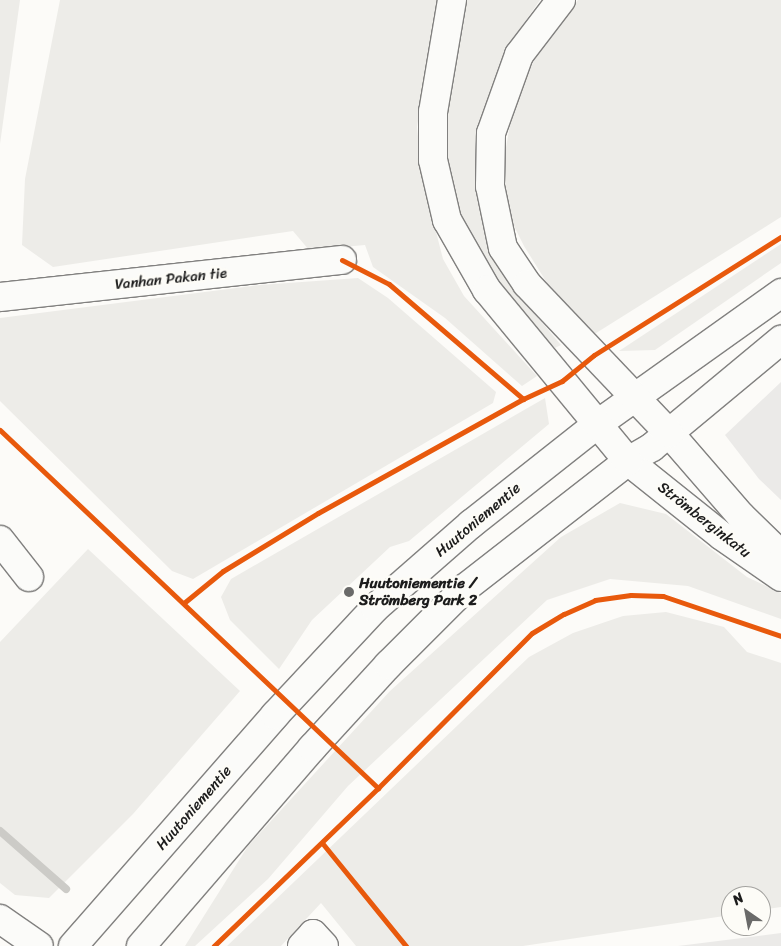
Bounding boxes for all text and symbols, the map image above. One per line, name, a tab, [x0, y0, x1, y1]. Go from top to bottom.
street label: Vanhan Pakan tie	[114, 264, 228, 294]
street label: Strömberginkatu	[654, 478, 754, 562]
street label: Huutoniementie	[432, 479, 524, 561]
place label: Huutoniementie / Strömberg Park 2	[359, 574, 477, 609]
marker: Huutoniementie / Strömberg Park 2	[343, 586, 355, 598]
street label: Huutoniementie	[152, 762, 236, 854]
north arrow	[721, 886, 771, 936]
text: N	[727, 886, 749, 912]

